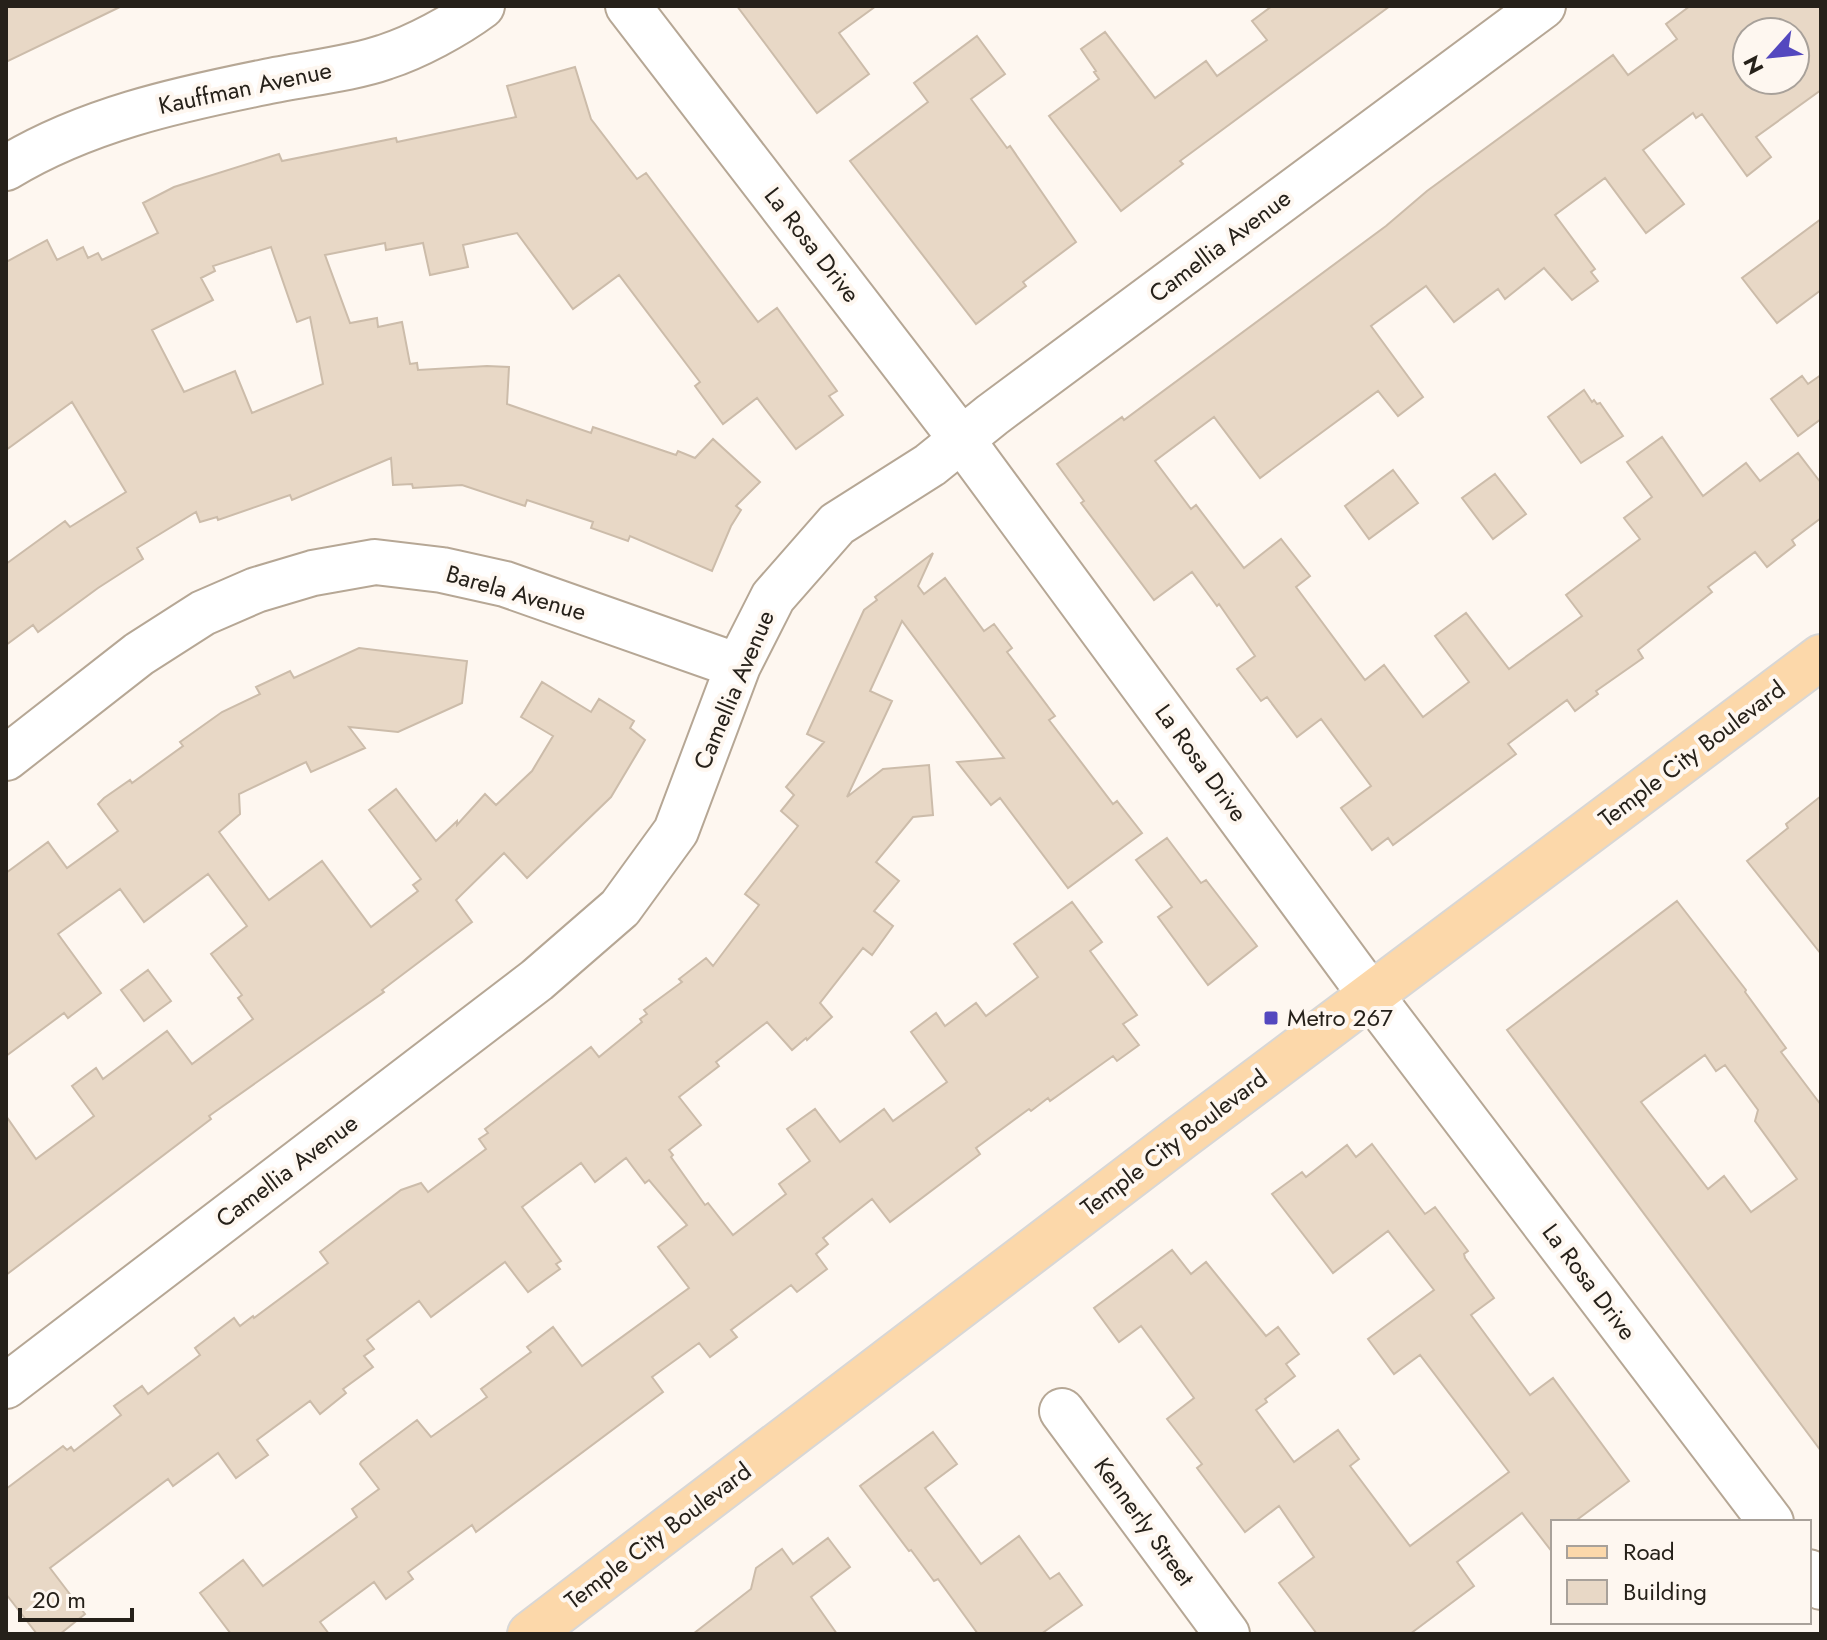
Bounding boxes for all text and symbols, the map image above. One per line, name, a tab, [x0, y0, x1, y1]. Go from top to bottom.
north arrow	[1731, 16, 1811, 96]
text: N	[1735, 50, 1771, 80]
street label: Kauffman Avenue	[155, 52, 335, 123]
street label: La Rosa Drive	[756, 180, 869, 310]
street label: Camellia Avenue	[1141, 181, 1298, 311]
street label: Barela Avenue	[442, 556, 590, 629]
street label: Camellia Avenue	[684, 605, 783, 775]
street label: Temple City Boulevard	[1591, 672, 1792, 835]
street label: La Rosa Drive	[1147, 697, 1256, 829]
place label: Metro 267	[1287, 1000, 1393, 1035]
marker: Metro 267	[1262, 1009, 1280, 1027]
street label: Temple City Boulevard	[1073, 1061, 1274, 1224]
street label: Camellia Avenue	[208, 1106, 365, 1236]
street label: La Rosa Drive	[1534, 1216, 1645, 1347]
street label: Kennerly Street	[1086, 1450, 1203, 1593]
street label: Temple City Boulevard	[557, 1454, 758, 1617]
legend	[1551, 1520, 1811, 1624]
text: Road	[1623, 1534, 1675, 1569]
scale bar	[20, 1572, 132, 1622]
text: Building	[1623, 1574, 1707, 1609]
text: 20 m	[32, 1582, 86, 1617]

